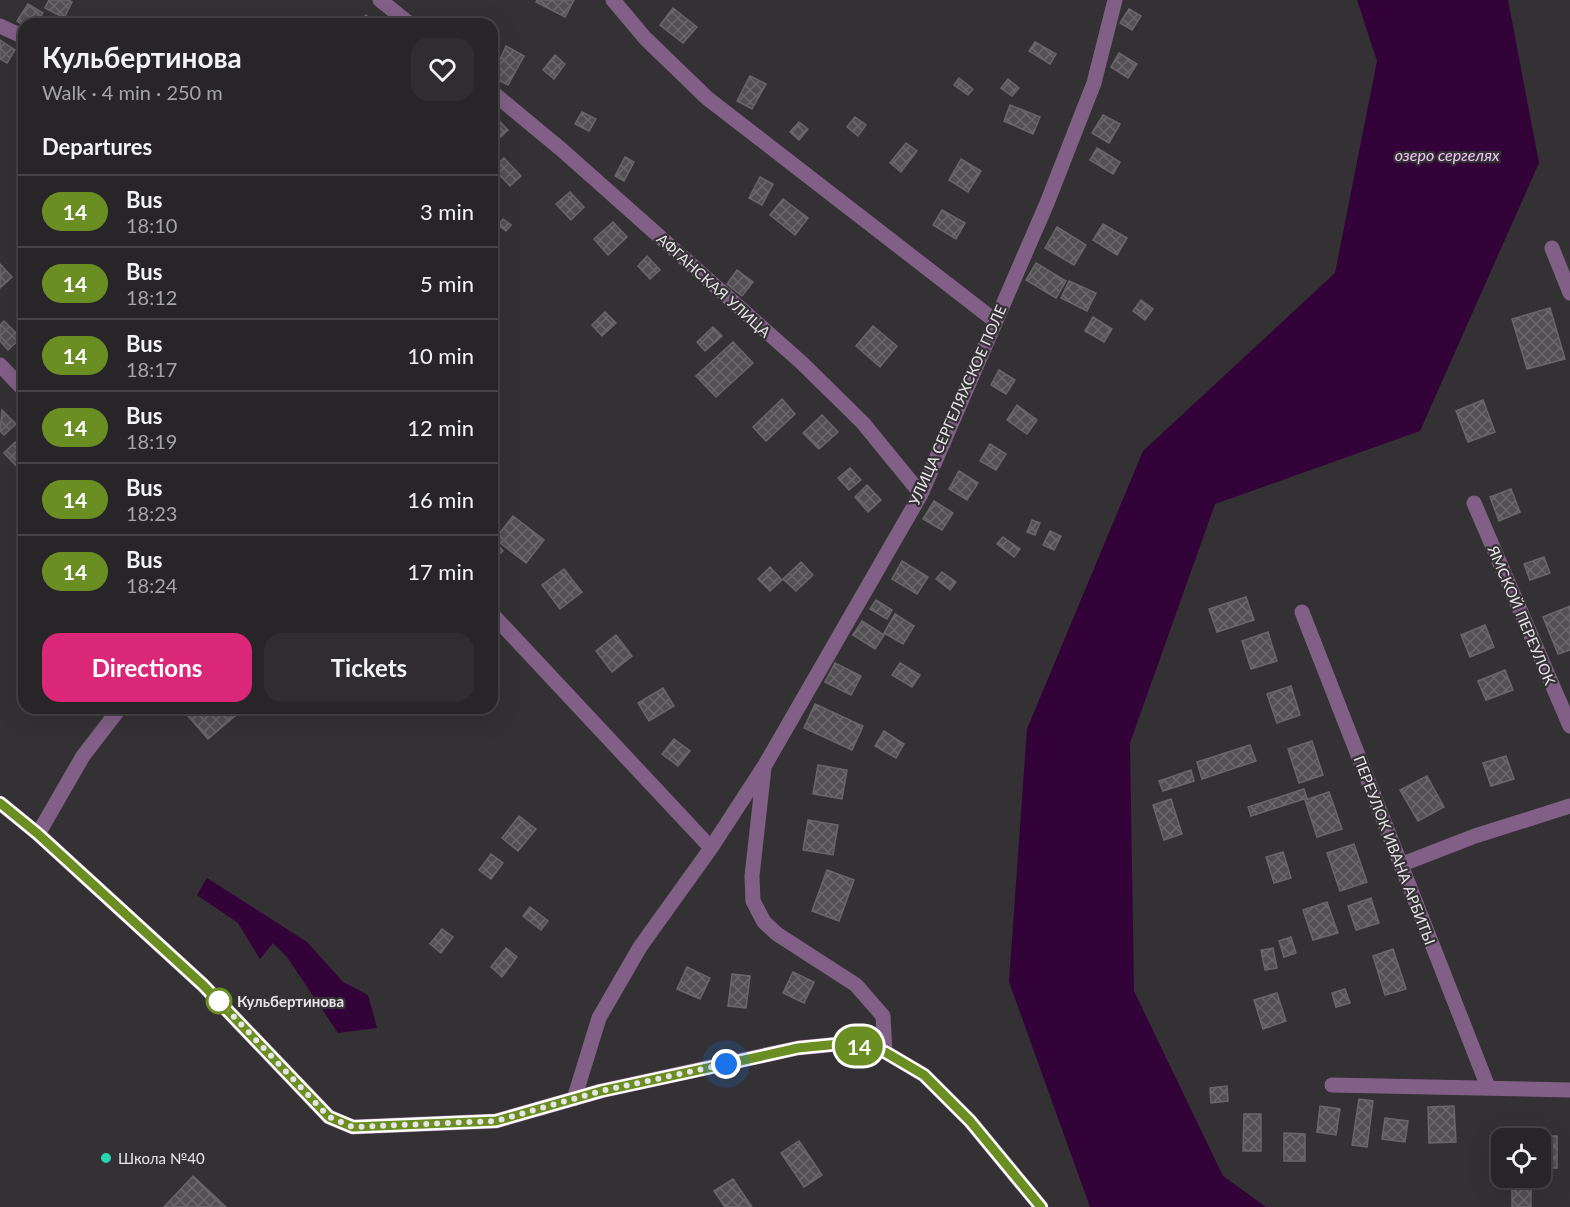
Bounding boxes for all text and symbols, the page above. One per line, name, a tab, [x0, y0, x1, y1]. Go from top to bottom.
button: heart	[411, 38, 474, 101]
text: Кульбертинова	[42, 40, 242, 74]
text: Walk · 4 min · 250 m	[42, 80, 223, 104]
text: Departures	[42, 133, 152, 160]
water label: озеро сергелях	[1395, 145, 1500, 164]
text: Bus	[126, 186, 162, 213]
text: 3 min	[420, 198, 474, 225]
text: 14	[63, 199, 87, 224]
text: 18:10	[126, 213, 177, 237]
street label: АФГАНСКАЯ УЛИЦА	[654, 229, 775, 341]
text: Bus	[126, 258, 162, 285]
text: 5 min	[420, 270, 474, 297]
text: 14	[63, 271, 87, 296]
text: 18:12	[126, 285, 177, 309]
street label: УЛИЦА СЕРГЕЛЯХСКОЕ ПОЛЕ	[905, 302, 1009, 508]
text: Bus	[126, 330, 162, 357]
text: 10 min	[407, 342, 474, 369]
text: 14	[63, 343, 87, 368]
text: 18:17	[126, 357, 177, 381]
text: Bus	[126, 402, 162, 429]
text: 12 min	[407, 414, 474, 441]
text: 14	[63, 415, 87, 440]
text: 18:19	[126, 429, 177, 453]
text: Bus	[126, 474, 162, 501]
text: 16 min	[407, 486, 474, 513]
text: 14	[63, 487, 87, 512]
text: 18:23	[126, 501, 177, 525]
street label: ЯМСКОЙ ПЕРЕУЛОК	[1484, 542, 1560, 687]
text: Bus	[126, 546, 162, 573]
text: 17 min	[407, 558, 474, 585]
text: 14	[63, 559, 87, 584]
text: 18:24	[126, 573, 177, 597]
button: Directions	[42, 633, 252, 702]
button: Tickets	[264, 633, 474, 702]
street label: ПЕРЕУЛОК ИВАНА АРБИТЫ	[1351, 753, 1439, 947]
marker: Кульбертинова	[206, 988, 232, 1014]
place label: Кульбертинова	[237, 992, 344, 1010]
line badge: 14	[832, 1026, 886, 1066]
text: 14	[847, 1034, 871, 1059]
your location	[711, 1049, 741, 1079]
map controls	[1491, 1128, 1551, 1188]
button: locate	[1491, 1128, 1551, 1188]
place label: Школа №40	[118, 1149, 205, 1167]
marker: Школа №40	[99, 1151, 113, 1165]

